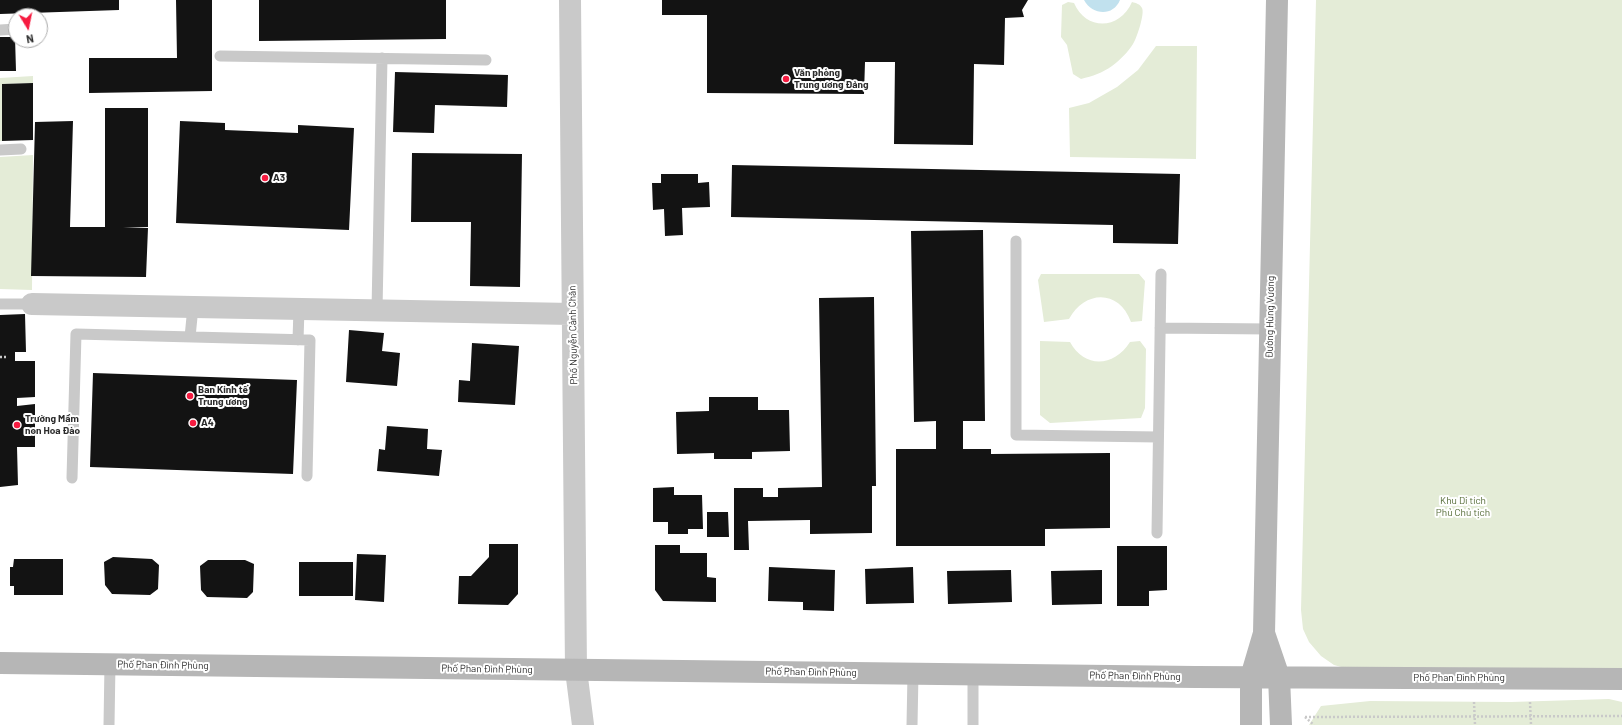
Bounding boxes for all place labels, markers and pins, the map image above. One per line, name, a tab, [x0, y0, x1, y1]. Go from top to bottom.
place label: Văn phòng Trung ương Đảng	[794, 67, 869, 90]
marker: Văn phòng Trung ương Đảng	[781, 74, 791, 84]
place label: A3	[273, 172, 285, 184]
marker: A3	[260, 173, 270, 183]
place label: Ban Kinh tế Trung ương	[198, 384, 248, 408]
marker: Ban Kinh tế Trung ương	[185, 391, 195, 401]
place label: Trường Mầm non Hoa Đào	[25, 413, 80, 436]
place label: A4	[201, 417, 214, 429]
marker: A4	[188, 418, 198, 428]
marker: Trường Mầm non Hoa Đào	[12, 420, 22, 430]

